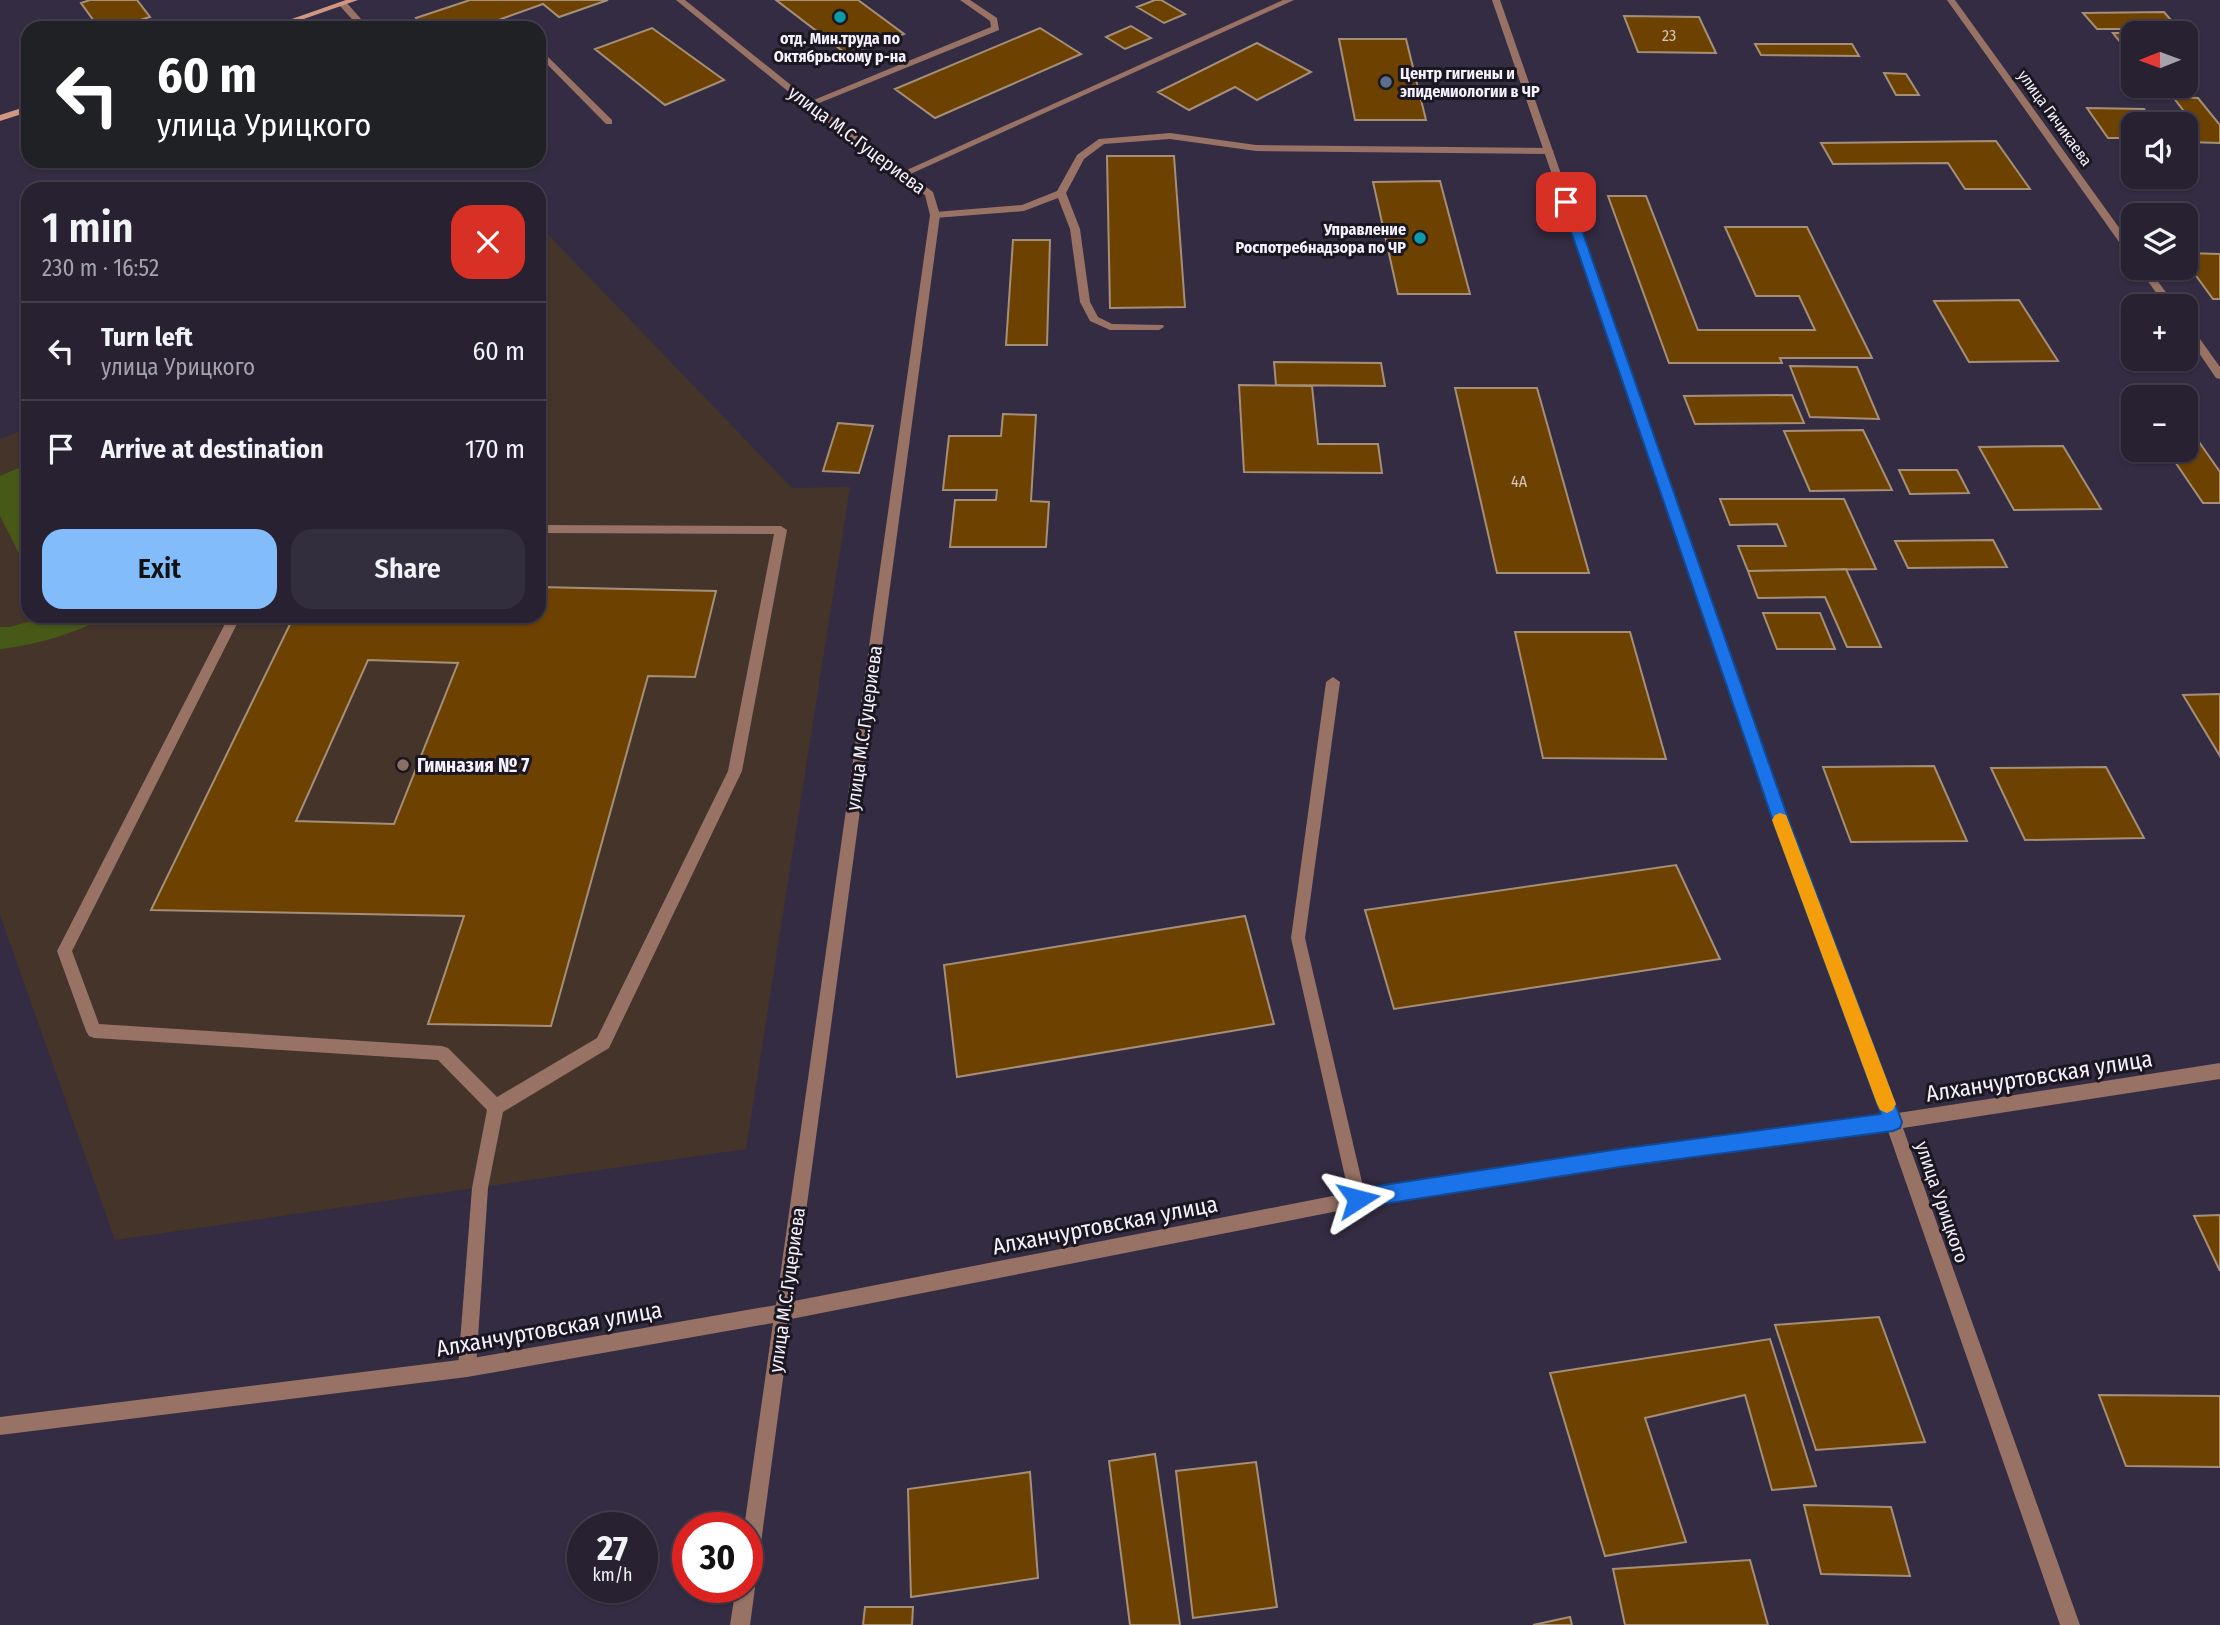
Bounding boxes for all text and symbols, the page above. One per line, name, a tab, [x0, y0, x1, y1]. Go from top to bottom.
marker: отд. Мин.труда по Октябрьскому р-на	[832, 9, 848, 25]
north arrow	[2121, 21, 2198, 98]
map controls	[2121, 21, 2198, 462]
house number: 23	[1662, 26, 1676, 45]
place label: отд. Мин.труда по Октябрьскому р-на	[774, 29, 906, 66]
text: 60 m	[157, 46, 257, 105]
icon: left	[42, 49, 133, 140]
place label: Центр гигиены и эпидемиологии в ЧР	[1400, 64, 1540, 101]
street label: улица Гичикаева	[2014, 66, 2096, 170]
marker: Центр гигиены и эпидемиологии в ЧР	[1378, 74, 1394, 90]
street label: улица М.С.Гуцериева	[784, 81, 930, 199]
text: улица Урицкого	[157, 106, 371, 144]
button: sound	[2121, 112, 2198, 189]
pin	[1536, 172, 1596, 232]
icon: arrive	[1547, 183, 1585, 221]
text: 1 min	[42, 203, 133, 253]
button: layers	[2121, 203, 2198, 280]
button: close	[451, 205, 525, 279]
place label: Управление Роспотребнадзора по ЧР	[1235, 220, 1406, 257]
marker: Управление Роспотребнадзора по ЧР	[1412, 230, 1428, 246]
text: 230 m · 16:52	[42, 254, 159, 282]
button: +	[2121, 294, 2198, 371]
text: Turn left	[101, 322, 193, 353]
icon: left	[42, 332, 80, 370]
text: 60 m	[472, 336, 525, 367]
text: улица Урицкого	[101, 353, 255, 381]
button: −	[2121, 385, 2198, 462]
icon: arrive	[42, 430, 80, 468]
text: Arrive at destination	[101, 434, 324, 465]
text: 170 m	[465, 434, 525, 465]
house number: 4А	[1511, 472, 1528, 491]
button: Exit	[42, 529, 277, 609]
button: Share	[291, 529, 525, 609]
street label: улица М.С.Гуцериева	[841, 644, 887, 812]
place label: Гимназия № 7	[417, 754, 529, 777]
marker: Гимназия № 7	[395, 757, 411, 773]
street label: Алханчуртовская улица	[1924, 1044, 2154, 1108]
street label: улица Урицкого	[1910, 1138, 1974, 1266]
position arrow	[1321, 1162, 1395, 1236]
street label: Алханчуртовская улица	[990, 1189, 1220, 1261]
street label: улица М.С.Гуцериева	[764, 1206, 810, 1374]
street label: Алханчуртовская улица	[434, 1295, 664, 1363]
speed limit sign: 30	[672, 1512, 763, 1603]
text: 27	[597, 1527, 628, 1569]
text: km/h	[592, 1564, 633, 1586]

